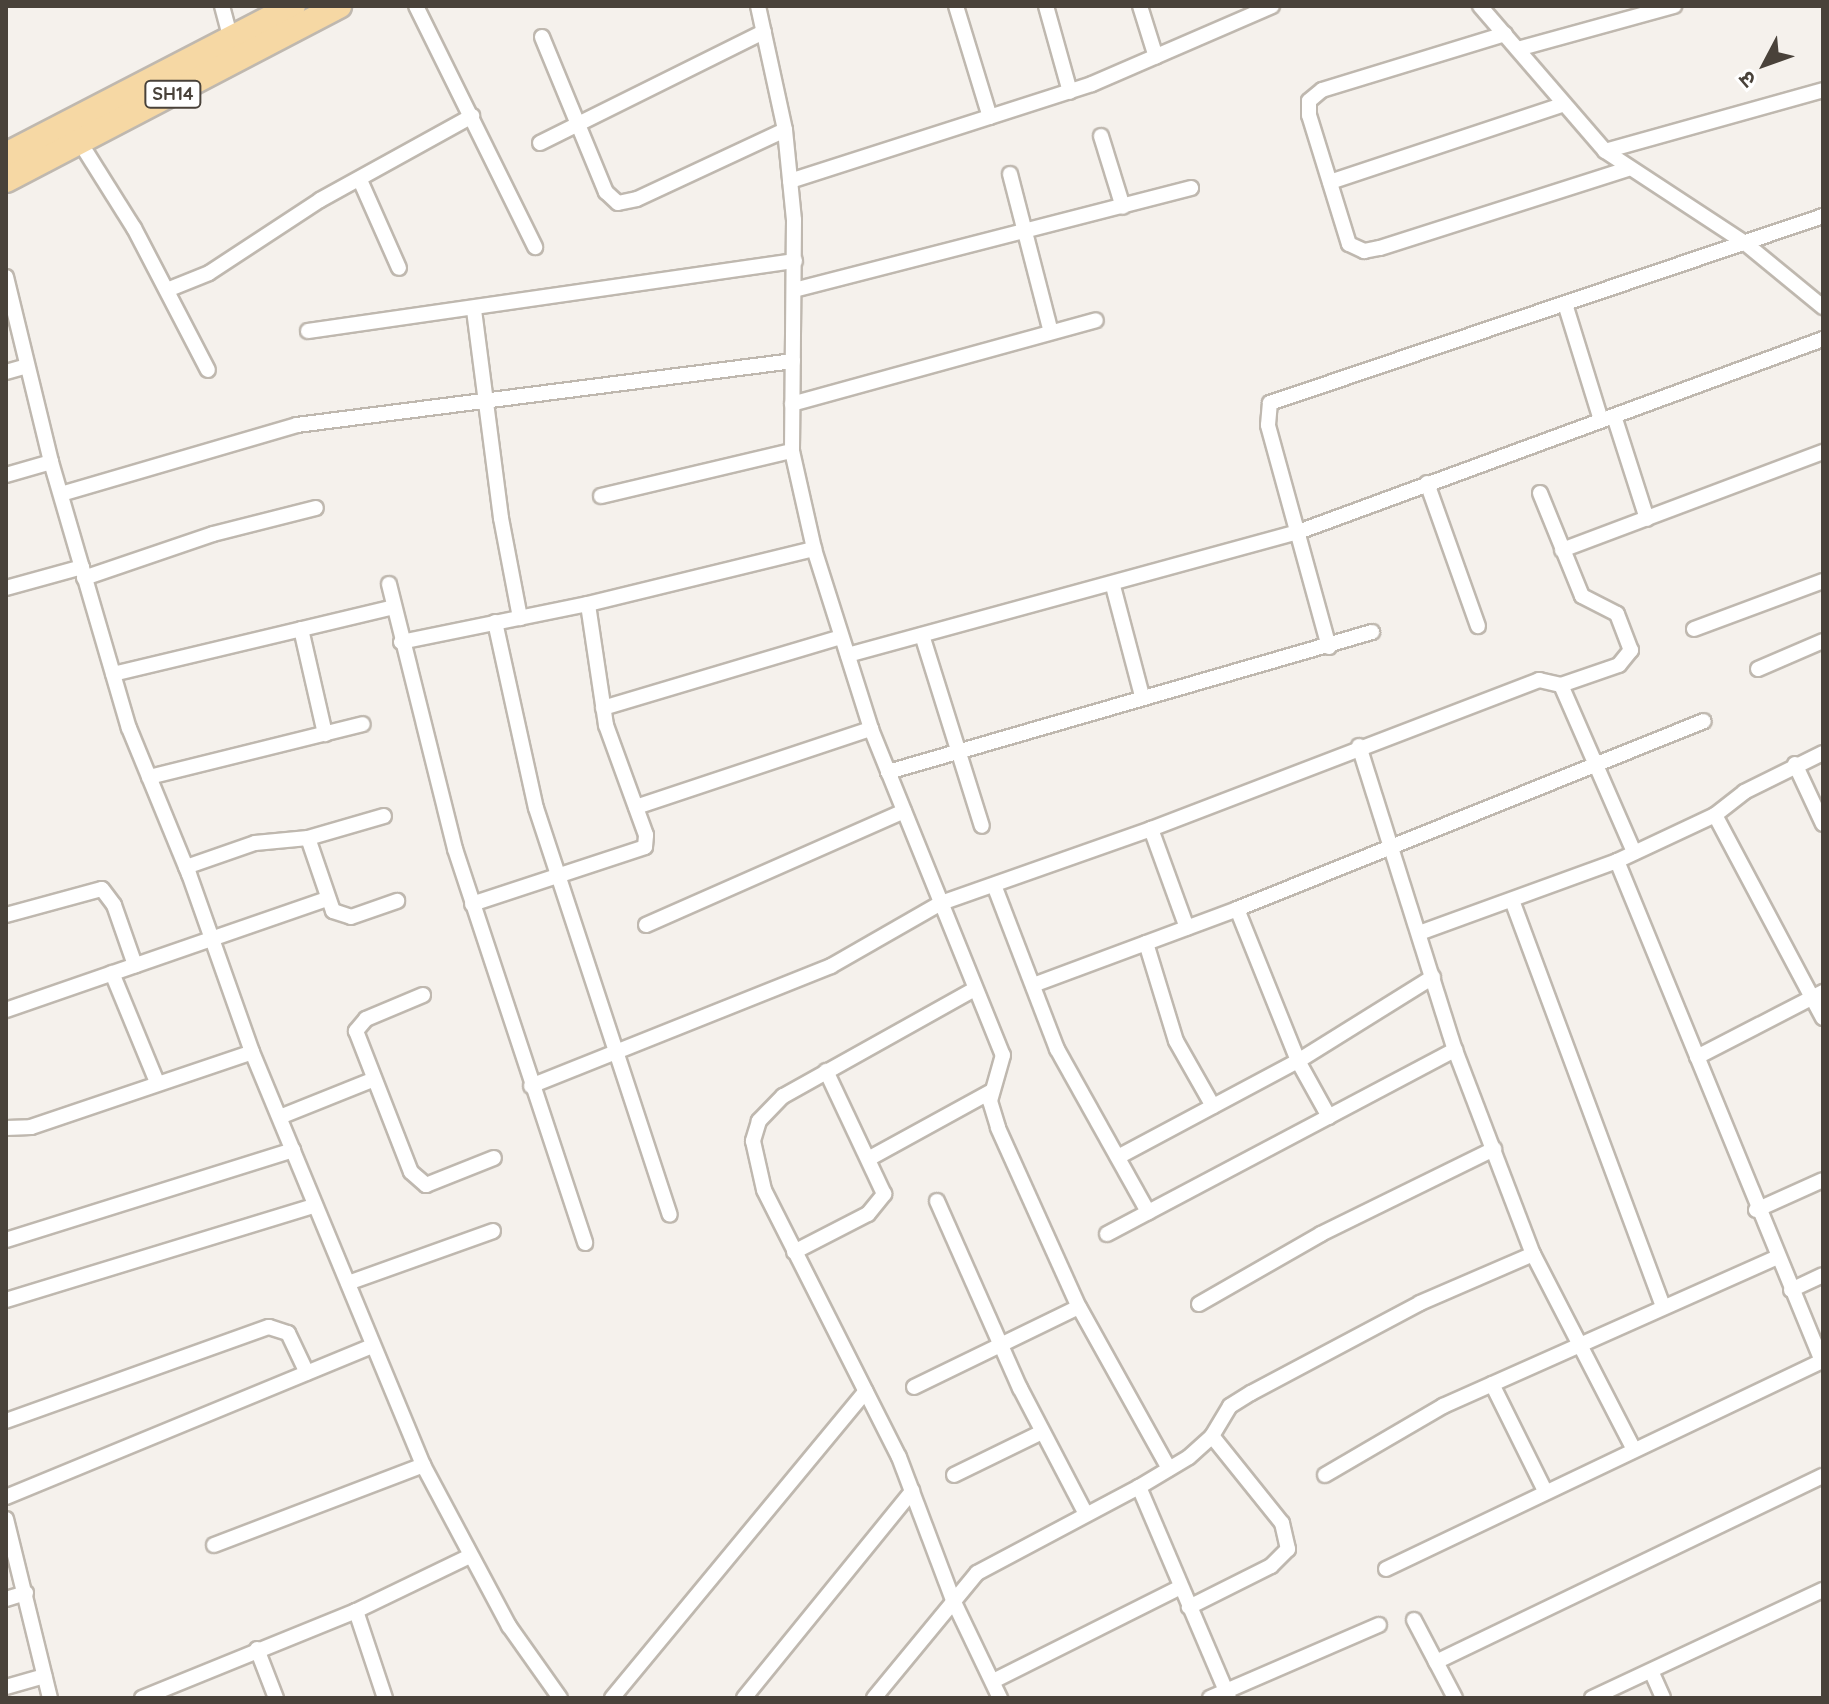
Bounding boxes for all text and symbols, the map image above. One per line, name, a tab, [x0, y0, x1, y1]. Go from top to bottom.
north arrow	[1725, 24, 1805, 104]
text: उ	[1732, 66, 1762, 94]
road number: SH14	[143, 80, 203, 108]

